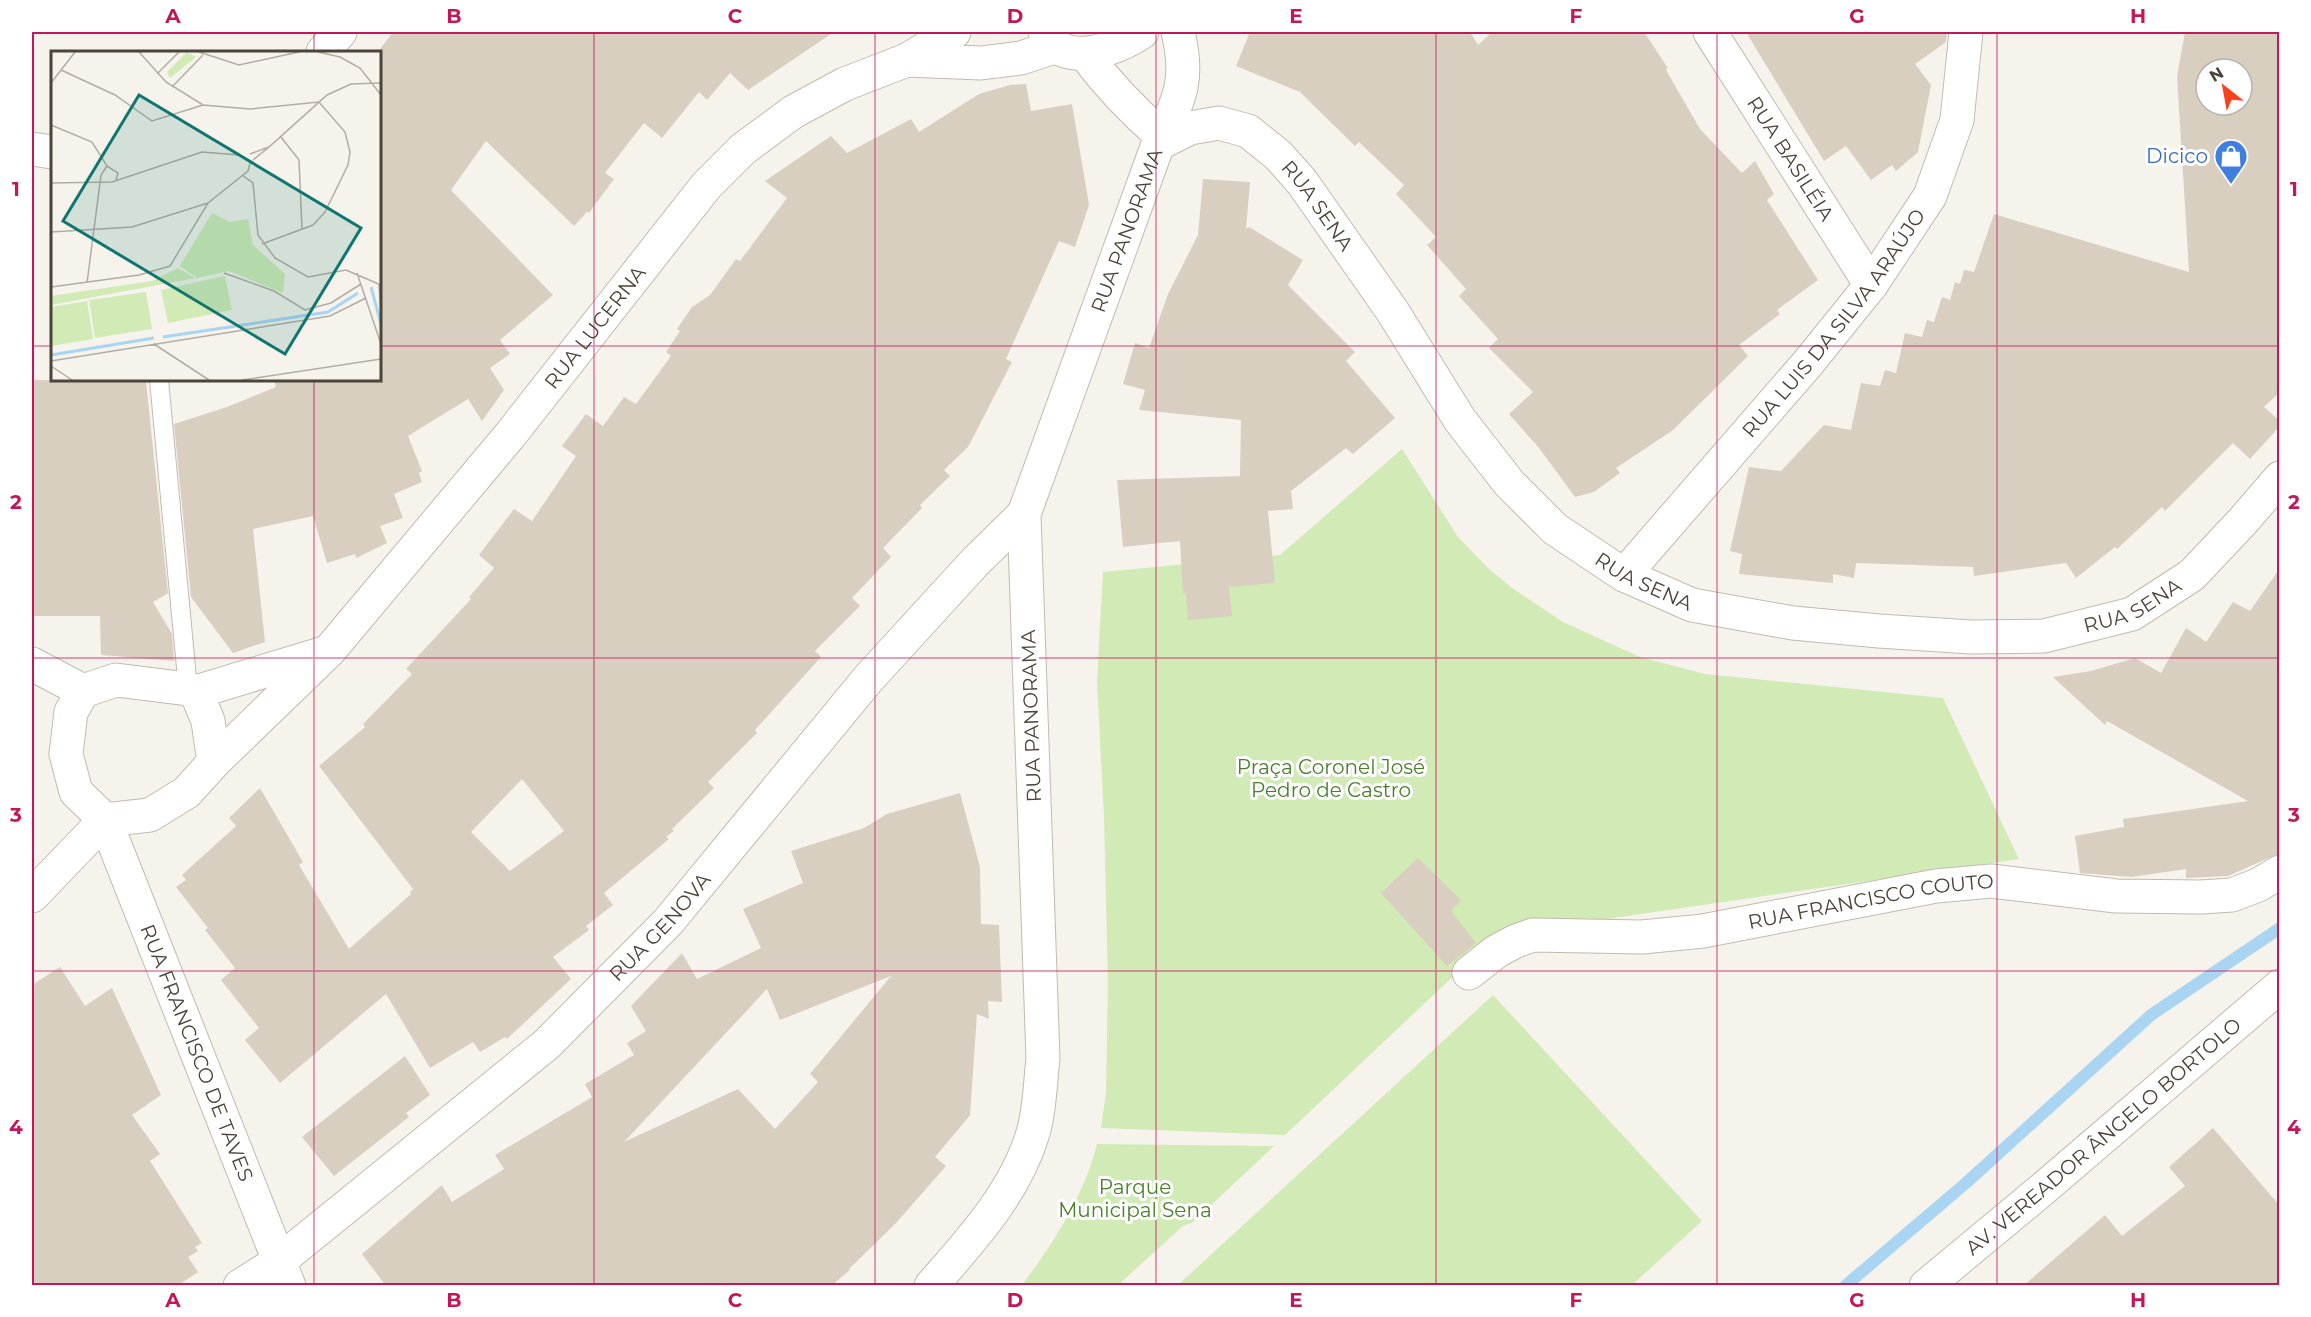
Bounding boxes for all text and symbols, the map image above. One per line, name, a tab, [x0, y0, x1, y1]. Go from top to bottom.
text: A	[164, 4, 181, 28]
text: B	[446, 4, 462, 28]
text: C	[728, 4, 743, 28]
text: D	[1007, 4, 1023, 28]
text: E	[1289, 4, 1303, 28]
text: F	[1570, 4, 1583, 28]
text: G	[1849, 4, 1865, 28]
text: H	[2130, 4, 2146, 28]
inset map	[51, 51, 381, 381]
north arrow	[2194, 57, 2254, 117]
text: N	[2206, 63, 2227, 86]
street label: RUA BASILÉIA	[1742, 92, 1839, 226]
shop icon: Dicico	[2213, 138, 2249, 185]
place label: Dicico	[2146, 144, 2208, 168]
street label: RUA PANORAMA	[1086, 145, 1168, 316]
street label: RUA SENA	[1277, 155, 1359, 256]
text: 1	[12, 177, 20, 201]
text: 1	[2290, 177, 2298, 201]
street label: RUA LUIS DA SILVA ARAÚJO	[1737, 204, 1930, 442]
street label: RUA LUCERNA	[539, 261, 651, 394]
text: 2	[10, 490, 22, 514]
text: 2	[2288, 490, 2300, 514]
street label: RUA SENA	[1590, 547, 1697, 616]
street label: RUA SENA	[2081, 573, 2186, 638]
street label: RUA PANORAMA	[1016, 629, 1046, 803]
park label: Praça Coronel José Pedro de Castro	[1237, 755, 1425, 802]
text: 3	[9, 803, 22, 827]
text: 3	[2287, 803, 2300, 827]
street label: RUA GENOVA	[604, 867, 716, 986]
street label: RUA FRANCISCO COUTO	[1746, 869, 1995, 934]
street label: RUA FRANCISCO DE TAVES	[135, 921, 258, 1185]
street label: AV. VEREADOR ÂNGELO BORTOLO	[1961, 1013, 2246, 1260]
text: 4	[9, 1115, 23, 1139]
text: 4	[2287, 1115, 2301, 1139]
park label: Parque Municipal Sena	[1058, 1175, 1212, 1222]
text: A	[164, 1288, 181, 1312]
text: B	[446, 1288, 462, 1312]
text: C	[728, 1288, 743, 1312]
text: D	[1007, 1288, 1023, 1312]
text: E	[1289, 1288, 1303, 1312]
text: F	[1570, 1288, 1583, 1312]
text: G	[1849, 1288, 1865, 1312]
text: H	[2130, 1288, 2146, 1312]

